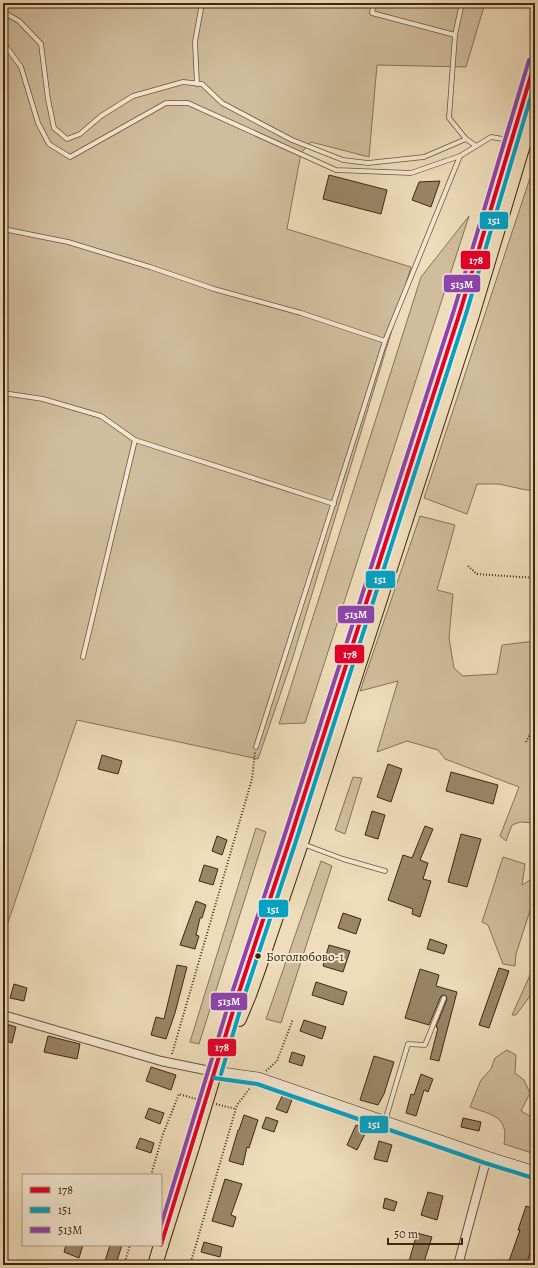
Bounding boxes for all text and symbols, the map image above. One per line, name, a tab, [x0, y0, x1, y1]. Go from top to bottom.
line badge: 151	[479, 211, 509, 230]
text: 151	[488, 213, 500, 228]
line badge: 178	[460, 250, 491, 270]
text: 178	[469, 253, 483, 268]
line badge: 513М	[443, 274, 481, 293]
text: 513М	[451, 277, 473, 292]
line badge: 151	[365, 570, 396, 589]
text: 151	[374, 572, 386, 587]
line badge: 513М	[337, 605, 375, 624]
text: 513М	[345, 607, 367, 622]
line badge: 178	[334, 644, 365, 664]
text: 178	[343, 647, 357, 662]
line badge: 151	[258, 899, 289, 918]
text: 151	[267, 902, 279, 917]
place label: Боголюбово-1	[266, 948, 344, 965]
marker: Боголюбово-1	[253, 951, 263, 961]
line badge: 513М	[210, 992, 248, 1011]
text: 513М	[218, 994, 240, 1009]
line badge: 178	[207, 1038, 237, 1057]
text: 178	[215, 1040, 229, 1055]
line badge: 151	[359, 1115, 389, 1134]
text: 151	[368, 1117, 380, 1132]
legend	[22, 1174, 162, 1246]
text: 178	[58, 1182, 73, 1198]
text: 151	[58, 1202, 71, 1218]
scale bar	[388, 1220, 462, 1246]
text: 513М	[58, 1222, 82, 1238]
text: 50 m	[394, 1226, 418, 1242]

